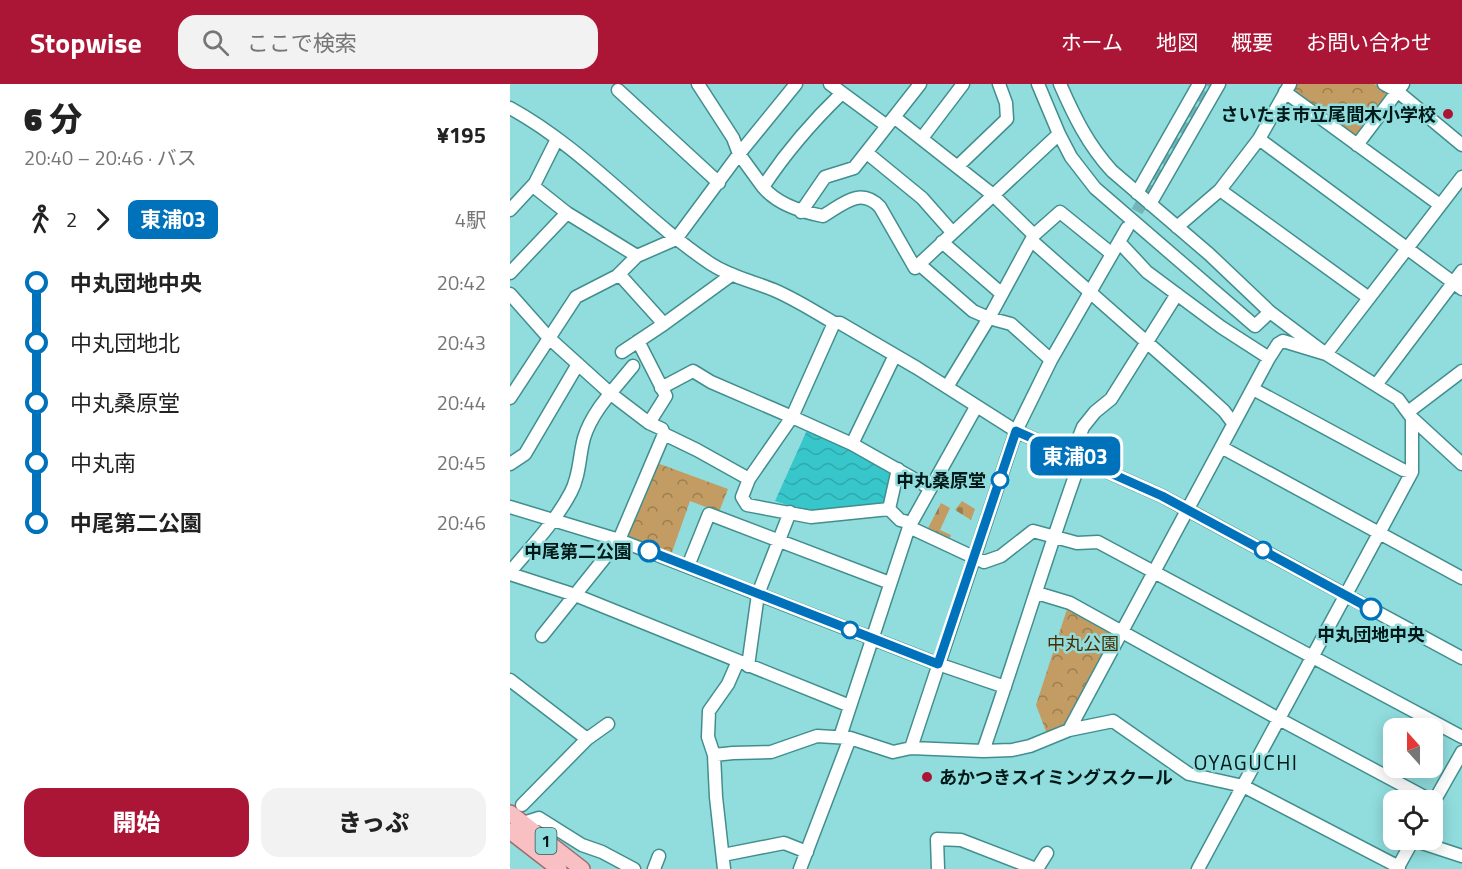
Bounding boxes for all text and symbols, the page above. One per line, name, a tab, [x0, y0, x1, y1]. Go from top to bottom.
search box	[178, 15, 598, 69]
text: Stopwise	[30, 21, 142, 64]
icon: search	[199, 26, 232, 59]
text: ここで検索	[247, 26, 357, 60]
text: ホーム	[1061, 26, 1123, 58]
text: 地図	[1156, 26, 1198, 58]
text: 概要	[1231, 26, 1273, 58]
text: お問い合わせ	[1306, 26, 1432, 58]
text: 6 分	[24, 94, 82, 144]
place label: さいたま市立尾間木小学校	[1221, 101, 1436, 128]
marker: さいたま市立尾間木小学校	[1441, 107, 1455, 121]
text: ¥195	[437, 118, 486, 152]
text: 20:40 – 20:46 · バス	[24, 142, 197, 173]
icon: walk	[24, 203, 57, 236]
icon: forward	[86, 203, 119, 236]
text: 東浦03	[140, 203, 206, 235]
text: 2	[66, 204, 77, 235]
text: 4駅	[455, 204, 486, 235]
text: 中丸団地中央	[70, 266, 202, 300]
text: 20:42	[437, 267, 486, 298]
text: 中丸団地北	[70, 326, 180, 360]
text: 20:43	[437, 327, 486, 358]
text: 中丸桑原堂	[70, 386, 180, 420]
text: 20:44	[437, 387, 486, 418]
line badge: 東浦03	[1033, 436, 1117, 476]
text: 東浦03	[1042, 440, 1108, 472]
text: 中丸南	[70, 446, 136, 480]
text: 20:45	[437, 447, 486, 478]
place label: 中丸桑原堂	[896, 467, 986, 494]
marker: 中丸桑原堂	[991, 471, 1009, 489]
text: 中尾第二公園	[70, 506, 202, 540]
text: 20:46	[437, 507, 486, 538]
place label: 中尾第二公園	[524, 538, 632, 565]
marker: 中尾第二公園	[638, 540, 660, 562]
unlabelled marker	[1254, 541, 1272, 559]
marker: 中丸団地中央	[1360, 598, 1382, 620]
unlabelled marker	[841, 621, 859, 639]
place label: 中丸団地中央	[1317, 621, 1425, 648]
park label: 中丸公園	[1047, 630, 1119, 657]
north arrow	[1383, 718, 1443, 778]
map controls	[1383, 718, 1443, 850]
district label: OYAGUCHI	[1193, 746, 1299, 778]
place label: あかつきスイミングスクール	[939, 764, 1173, 791]
marker: あかつきスイミングスクール	[920, 770, 934, 784]
button: 開始	[24, 788, 249, 857]
button: きっぷ	[261, 788, 486, 857]
button: locate	[1383, 790, 1443, 850]
road number: 1	[536, 828, 556, 854]

